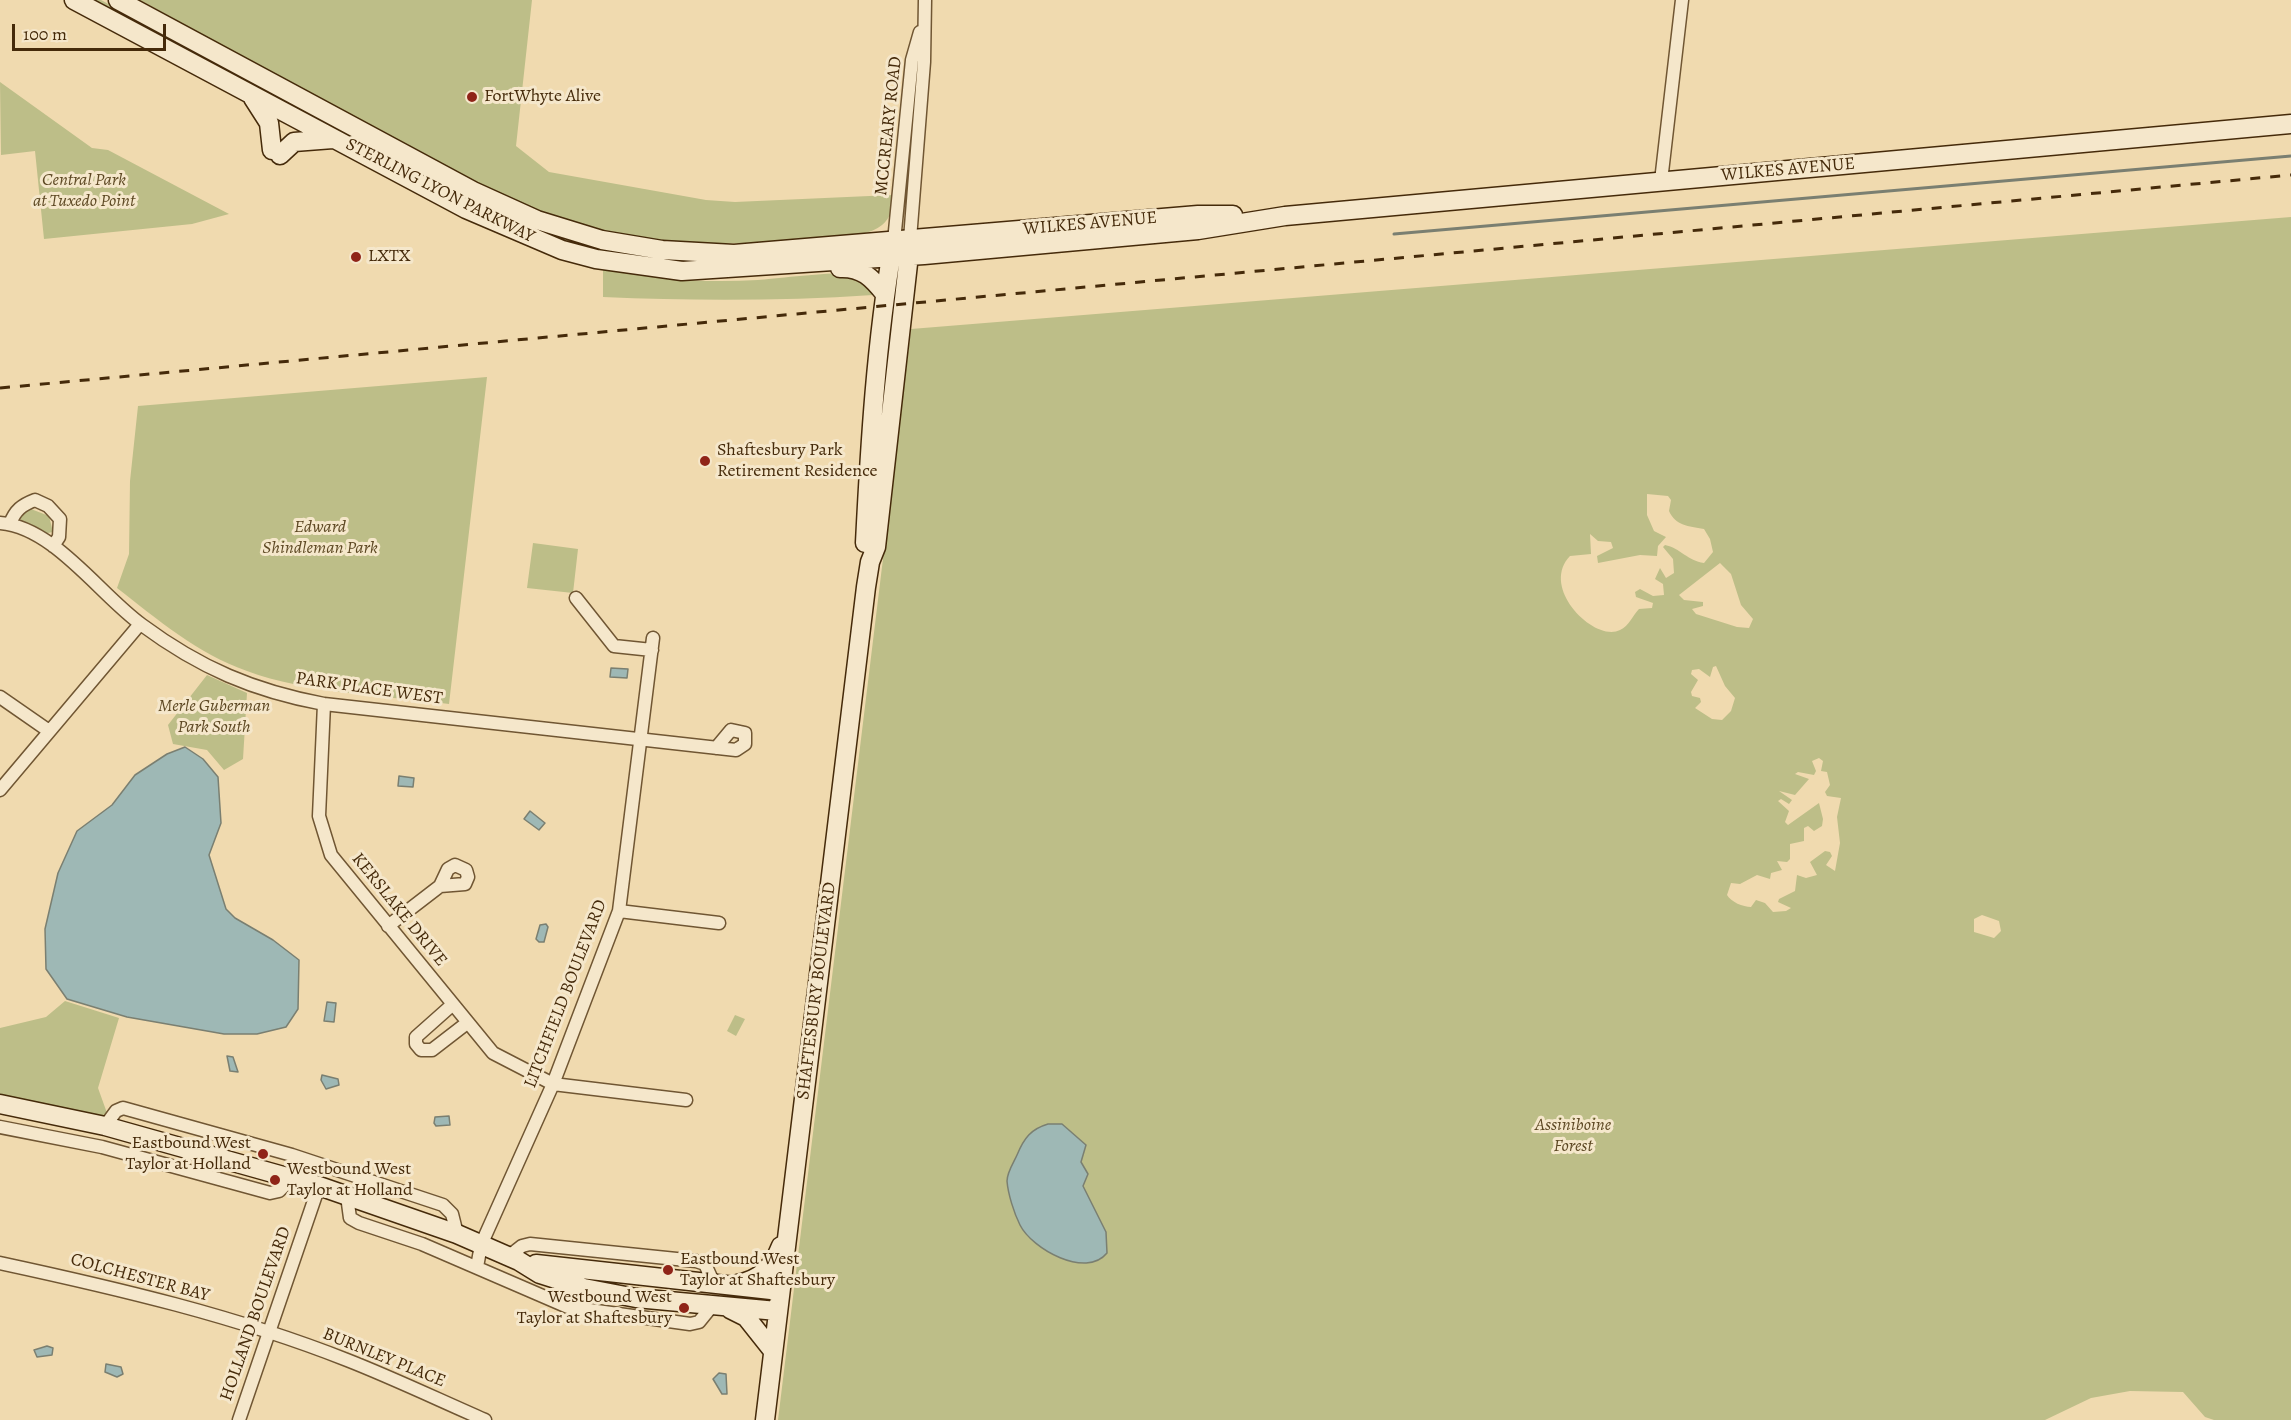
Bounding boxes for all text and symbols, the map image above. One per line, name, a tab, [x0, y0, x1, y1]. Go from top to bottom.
scale bar	[15, 12, 170, 50]
text: 100 m	[23, 22, 67, 46]
street label: MCCREARY ROAD	[871, 55, 907, 197]
place label: FortWhyte Alive	[484, 86, 601, 108]
marker: FortWhyte Alive	[465, 90, 479, 104]
street label: STERLING LYON PARKWAY	[342, 134, 538, 248]
street label: WILKES AVENUE	[1720, 153, 1856, 187]
park label: Central Park at Tuxedo Point	[33, 170, 135, 213]
street label: WILKES AVENUE	[1022, 207, 1158, 241]
place label: LXTX	[368, 246, 411, 268]
marker: LXTX	[349, 250, 363, 264]
place label: Shaftesbury Park Retirement Residence	[717, 440, 878, 482]
marker: Shaftesbury Park Retirement Residence	[698, 454, 712, 468]
park label: Edward Shindleman Park	[262, 517, 378, 560]
street label: PARK PLACE WEST	[294, 668, 444, 710]
park label: Merle Guberman Park South	[158, 696, 270, 738]
street label: KERSLAKE DRIVE	[347, 849, 451, 971]
street label: SHAFTESBURY BOULEVARD	[793, 881, 841, 1101]
street label: LITCHFIELD BOULEVARD	[520, 897, 612, 1091]
park label: Assiniboine Forest	[1535, 1115, 1611, 1158]
place label: Eastbound West Taylor at Holland	[125, 1133, 251, 1176]
marker: Eastbound West Taylor at Holland	[256, 1147, 270, 1161]
place label: Westbound West Taylor at Holland	[287, 1159, 413, 1202]
marker: Westbound West Taylor at Holland	[268, 1173, 282, 1187]
street label: HOLLAND BOULEVARD	[216, 1224, 296, 1404]
street label: COLCHESTER BAY	[68, 1249, 212, 1307]
place label: Eastbound West Taylor at Shaftesbury	[680, 1249, 835, 1292]
marker: Eastbound West Taylor at Shaftesbury	[661, 1263, 675, 1277]
place label: Westbound West Taylor at Shaftesbury	[517, 1287, 672, 1330]
marker: Westbound West Taylor at Shaftesbury	[677, 1301, 691, 1315]
street label: BURNLEY PLACE	[319, 1323, 449, 1393]

